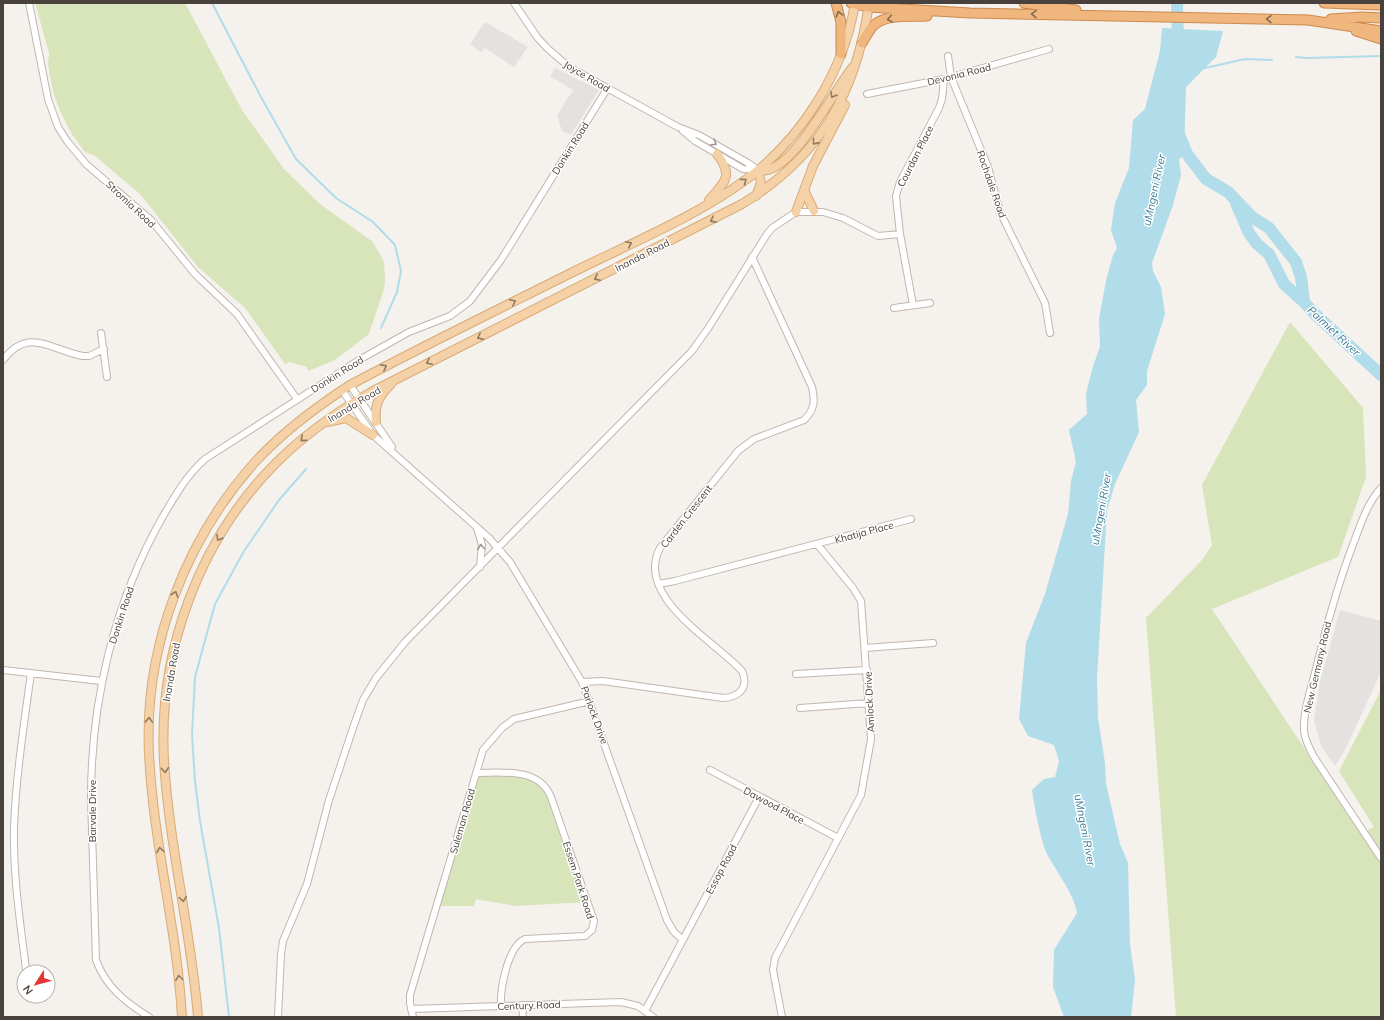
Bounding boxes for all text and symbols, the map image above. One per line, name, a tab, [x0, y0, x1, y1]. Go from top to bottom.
one-way arrow	[1031, 10, 1037, 18]
one-way arrow	[836, 11, 844, 18]
one-way arrow	[887, 14, 893, 23]
one-way arrow	[1266, 15, 1272, 24]
street label: Joyce Road	[561, 58, 612, 95]
street label: Devonia Road	[926, 60, 992, 89]
one-way arrow	[831, 91, 838, 98]
street label: Donkin Road	[549, 120, 592, 177]
street label: Courdan Place	[894, 123, 936, 189]
one-way arrow	[710, 138, 717, 146]
one-way arrow	[813, 138, 820, 145]
street label: Rochdale Road	[974, 149, 1009, 220]
water label: uMngeni River	[1140, 152, 1169, 227]
street label: Stromia Road	[103, 178, 158, 231]
one-way arrow	[739, 179, 746, 186]
one-way arrow	[709, 215, 717, 223]
street label: Inanda Road	[613, 236, 672, 275]
one-way arrow	[625, 241, 632, 249]
one-way arrow	[593, 273, 601, 281]
one-way arrow	[508, 299, 516, 307]
water label: Palmiet River	[1305, 303, 1364, 360]
one-way arrow	[477, 332, 485, 339]
street label: Donkin Road	[309, 353, 366, 396]
one-way arrow	[426, 358, 434, 365]
one-way arrow	[380, 364, 387, 372]
street label: Inanda Road	[325, 384, 383, 425]
one-way arrow	[300, 435, 307, 442]
water label: uMngeni River	[1088, 471, 1114, 546]
street label: Carden Crescent	[658, 482, 715, 550]
street label: Khatija Place	[833, 518, 895, 547]
one-way arrow	[216, 534, 224, 541]
one-way arrow	[477, 544, 486, 550]
street label: Donkin Road	[106, 585, 137, 645]
one-way arrow	[171, 590, 179, 597]
street label: New Germany Road	[1301, 620, 1334, 714]
street label: Inanda Road	[160, 642, 183, 702]
street label: Amlock Drive	[861, 671, 878, 733]
street label: Parlock Drive	[578, 684, 611, 746]
one-way arrow	[145, 717, 153, 723]
one-way arrow	[161, 767, 170, 773]
street label: Barvale Drive	[86, 780, 99, 842]
street label: Dawood Place	[741, 784, 807, 827]
street label: Suleman Road	[447, 787, 478, 855]
water label: uMngeni River	[1071, 793, 1099, 868]
street label: Essem Park Road	[560, 840, 597, 921]
street label: Essop Road	[703, 842, 740, 896]
one-way arrow	[156, 846, 165, 853]
one-way arrow	[178, 895, 187, 902]
north arrow	[16, 964, 56, 1004]
one-way arrow	[175, 975, 184, 981]
text: N	[20, 982, 36, 997]
street label: Century Road	[497, 998, 561, 1013]

